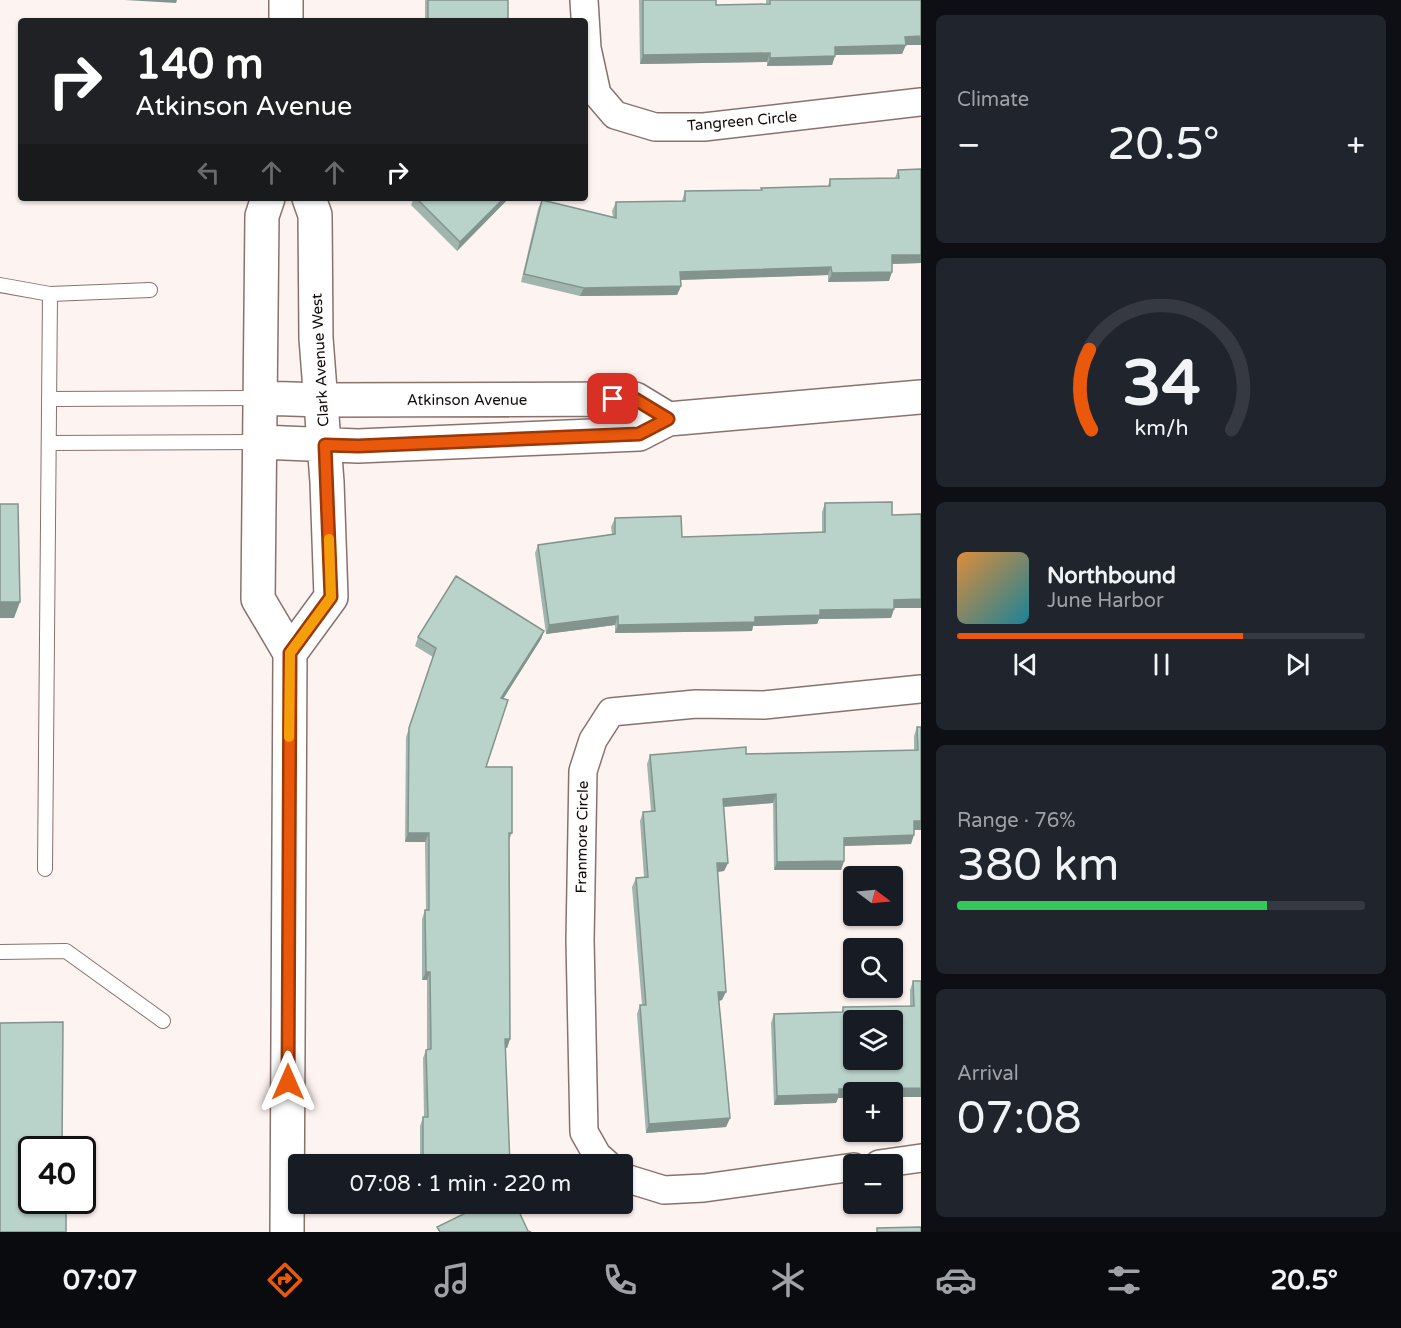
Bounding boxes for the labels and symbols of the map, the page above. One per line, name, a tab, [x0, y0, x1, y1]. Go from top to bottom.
street label: Tangreen Circle	[686, 107, 798, 135]
street label: Clark Avenue West	[307, 292, 332, 427]
pin	[587, 373, 638, 424]
street label: Atkinson Avenue	[407, 391, 527, 409]
street label: Franmore Circle	[572, 780, 592, 894]
north arrow	[843, 866, 903, 926]
position arrow	[256, 1050, 320, 1114]
speed limit sign: 40	[18, 1136, 96, 1214]

